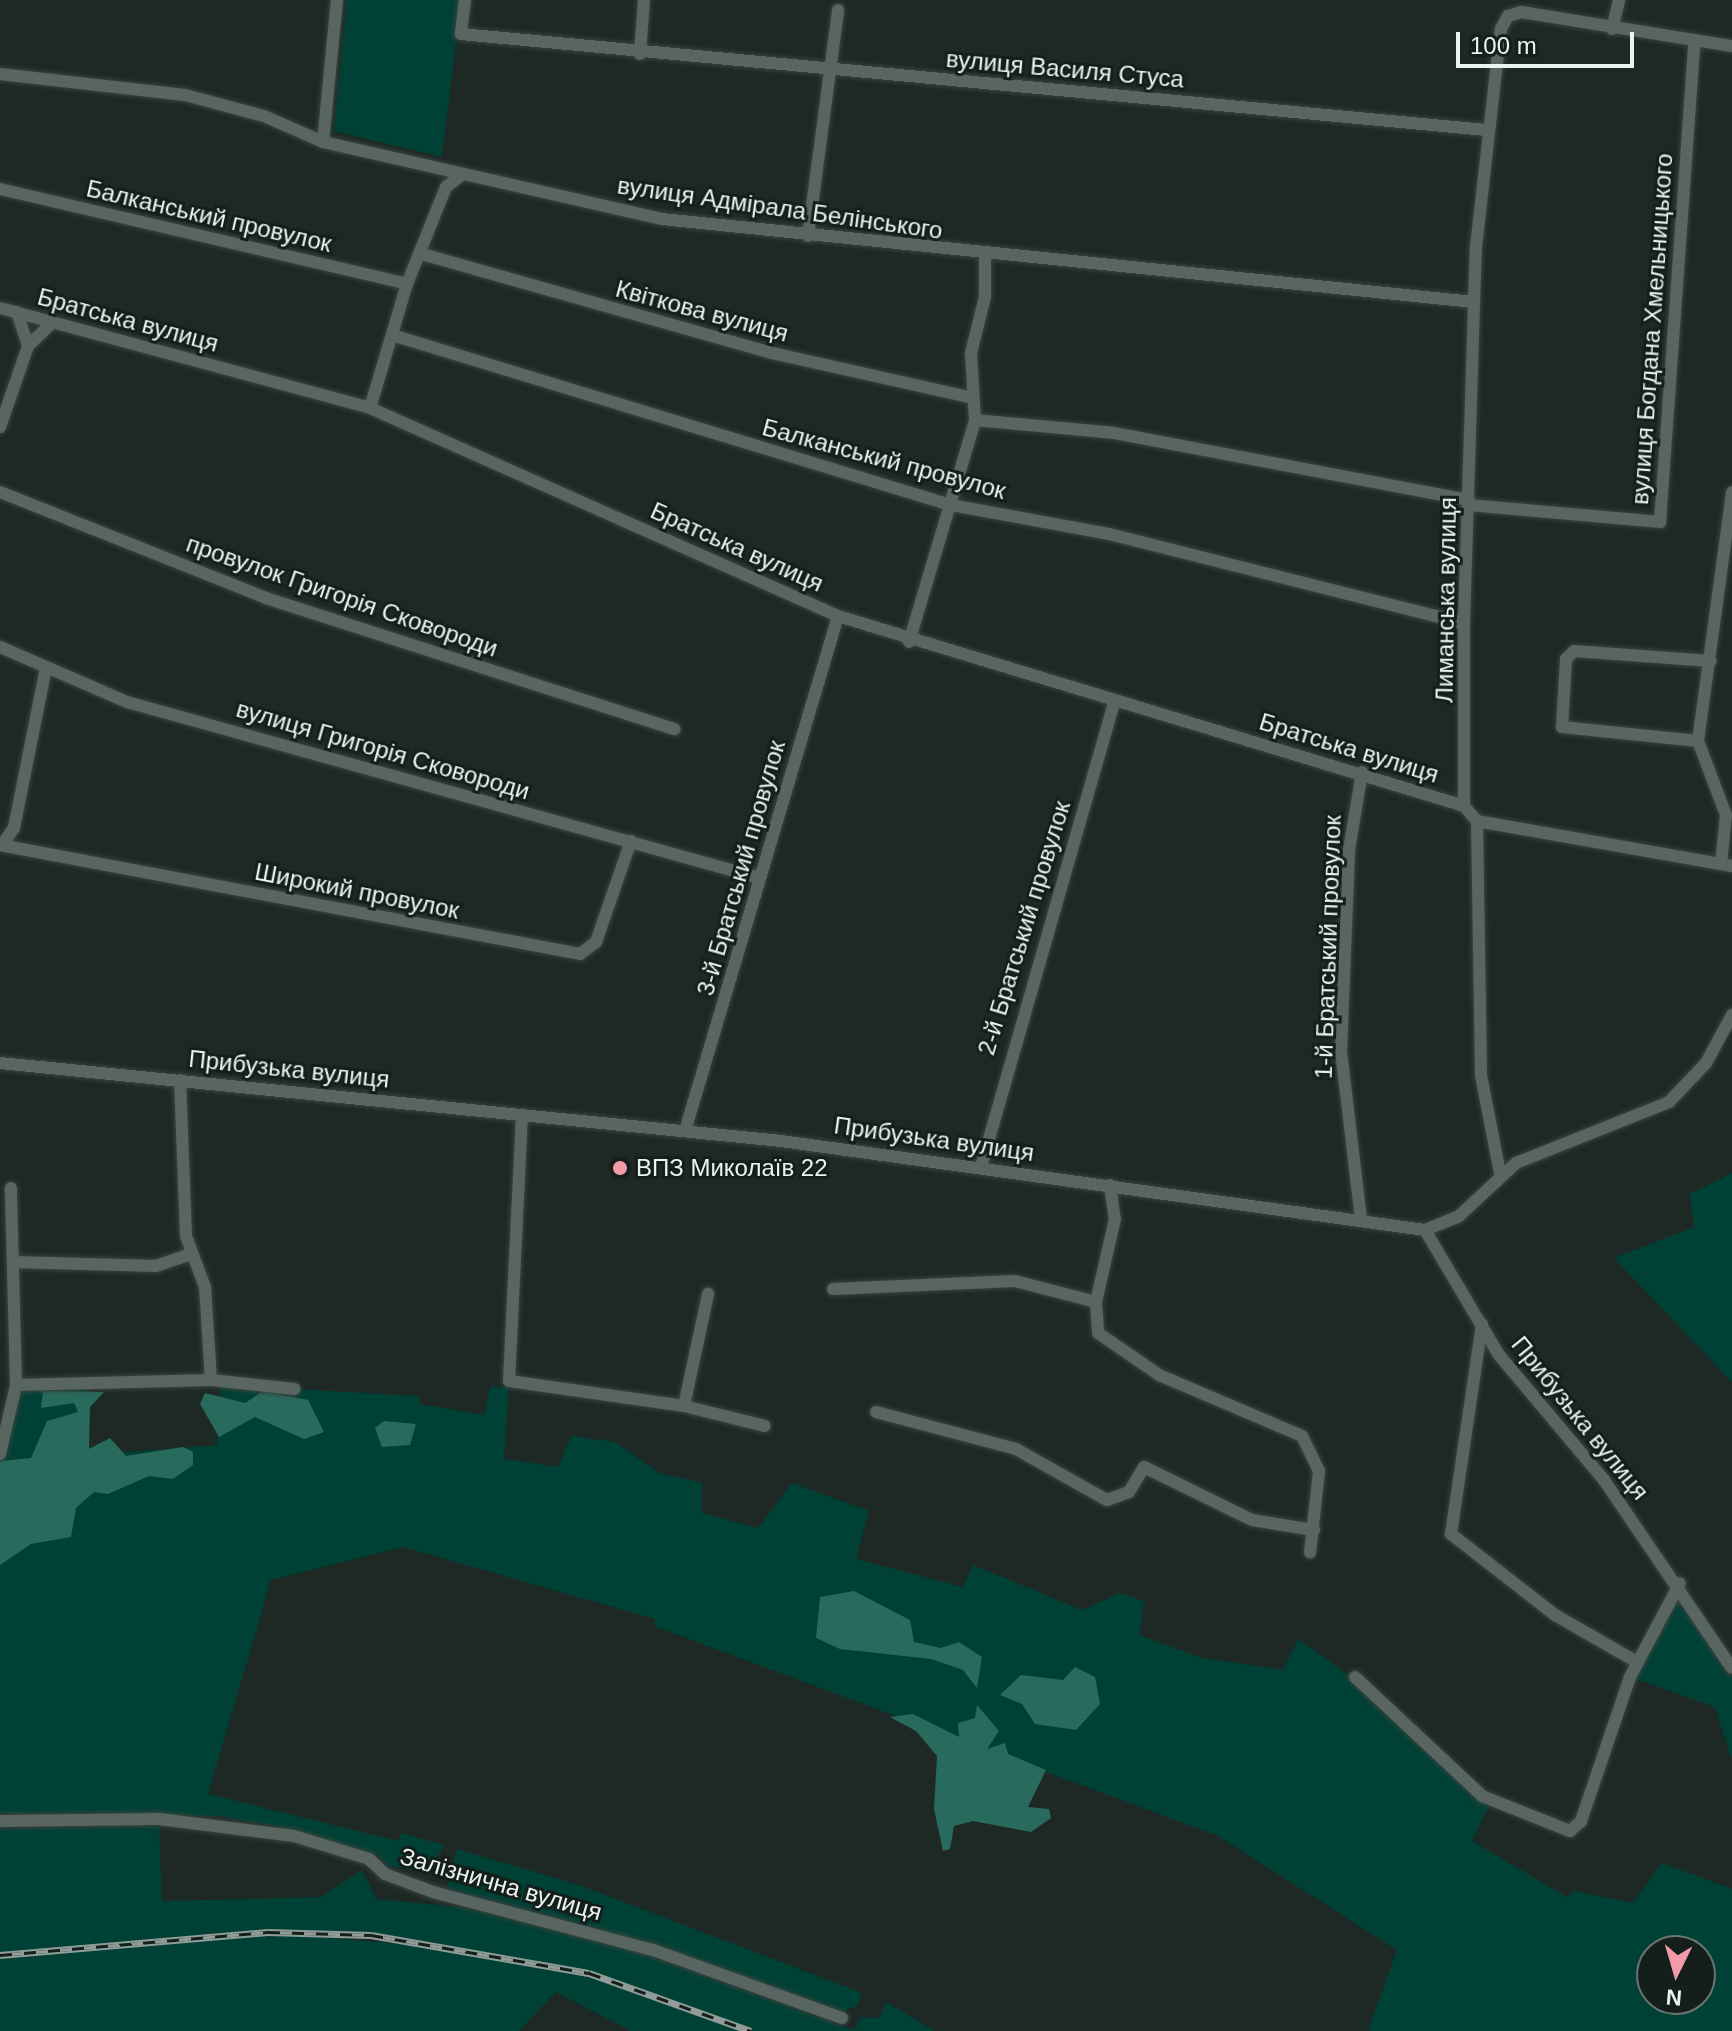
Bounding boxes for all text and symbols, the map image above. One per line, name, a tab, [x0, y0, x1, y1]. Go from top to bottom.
scale bar	[1460, 16, 1638, 66]
text: 100 m	[1470, 32, 1537, 59]
street label: вулиця Василя Стуса	[945, 44, 1185, 94]
street label: вулиця Богдана Хмельницького	[1625, 152, 1679, 506]
street label: вулиця Адмірала Белінського	[616, 171, 944, 245]
street label: Балканський провулок	[84, 174, 334, 258]
street label: Квіткова вулиця	[613, 274, 791, 348]
street label: Братська вулиця	[34, 282, 222, 358]
street label: Балканський провулок	[759, 413, 1009, 505]
street label: Братська вулиця	[646, 496, 828, 598]
street label: Лиманська вулиця	[1430, 497, 1462, 703]
street label: провулок Григорія Сковороди	[183, 529, 501, 663]
street label: вулиця Григорія Сковороди	[233, 694, 533, 806]
street label: Братська вулиця	[1256, 707, 1442, 789]
street label: 3-й Братський провулок	[691, 737, 791, 999]
street label: 2-й Братський провулок	[972, 798, 1076, 1058]
street label: 1-й Братський провулок	[1309, 815, 1347, 1079]
street label: Широкий провулок	[252, 857, 462, 925]
street label: Прибузька вулиця	[187, 1044, 391, 1094]
street label: Прибузька вулиця	[832, 1111, 1036, 1167]
place label: ВПЗ Миколаїв 22	[636, 1154, 828, 1182]
marker: ВПЗ Миколаїв 22	[611, 1159, 629, 1177]
street label: Прибузька вулиця	[1505, 1331, 1655, 1505]
street label: Залізнична вулиця	[397, 1841, 605, 1927]
north arrow	[1636, 1935, 1716, 2015]
text: N	[1665, 1984, 1683, 2011]

